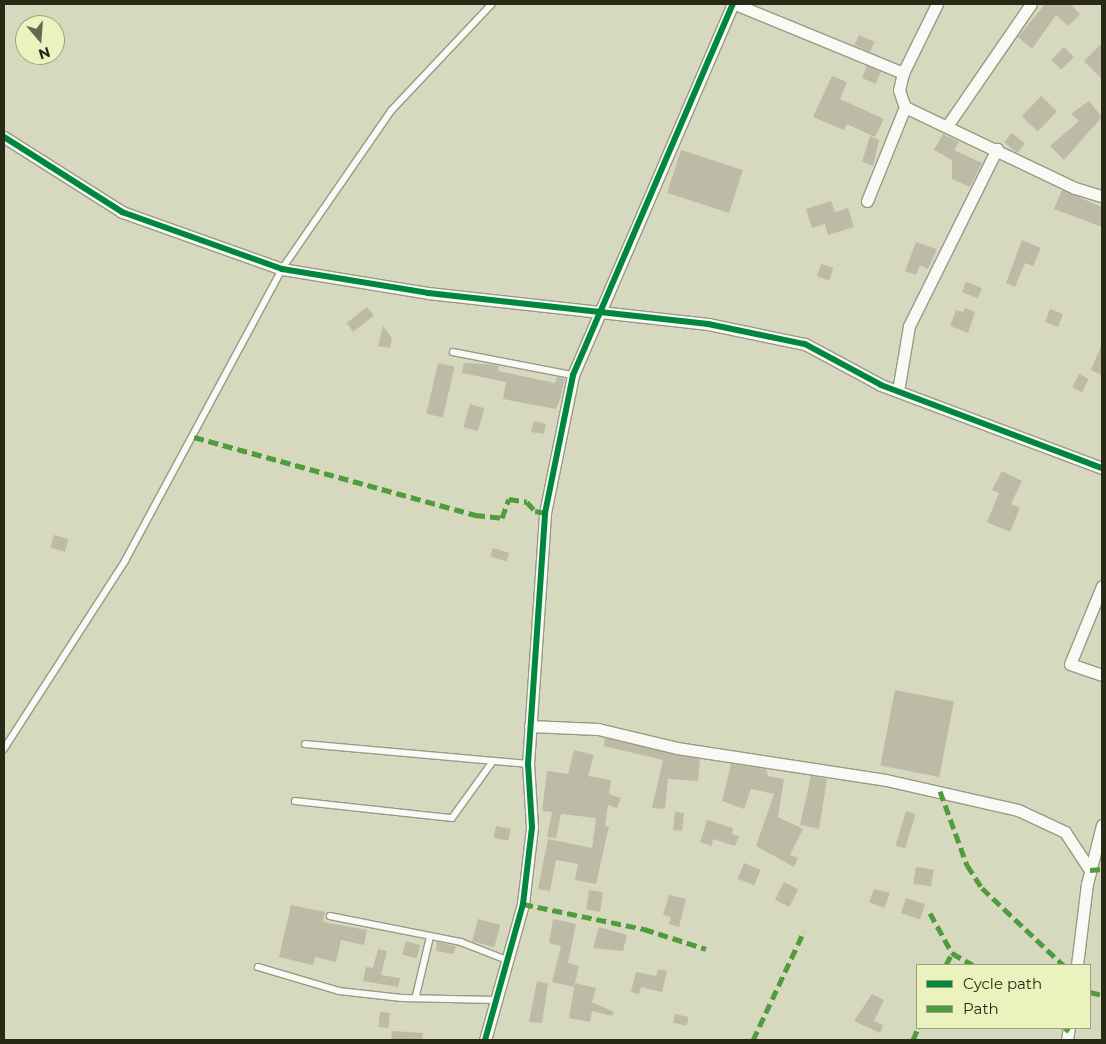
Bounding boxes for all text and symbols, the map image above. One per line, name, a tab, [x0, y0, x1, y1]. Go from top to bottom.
north arrow	[15, 15, 65, 65]
text: N	[36, 43, 52, 64]
legend	[916, 964, 1091, 1029]
text: Cycle path	[963, 974, 1042, 993]
text: Path	[963, 999, 999, 1018]

